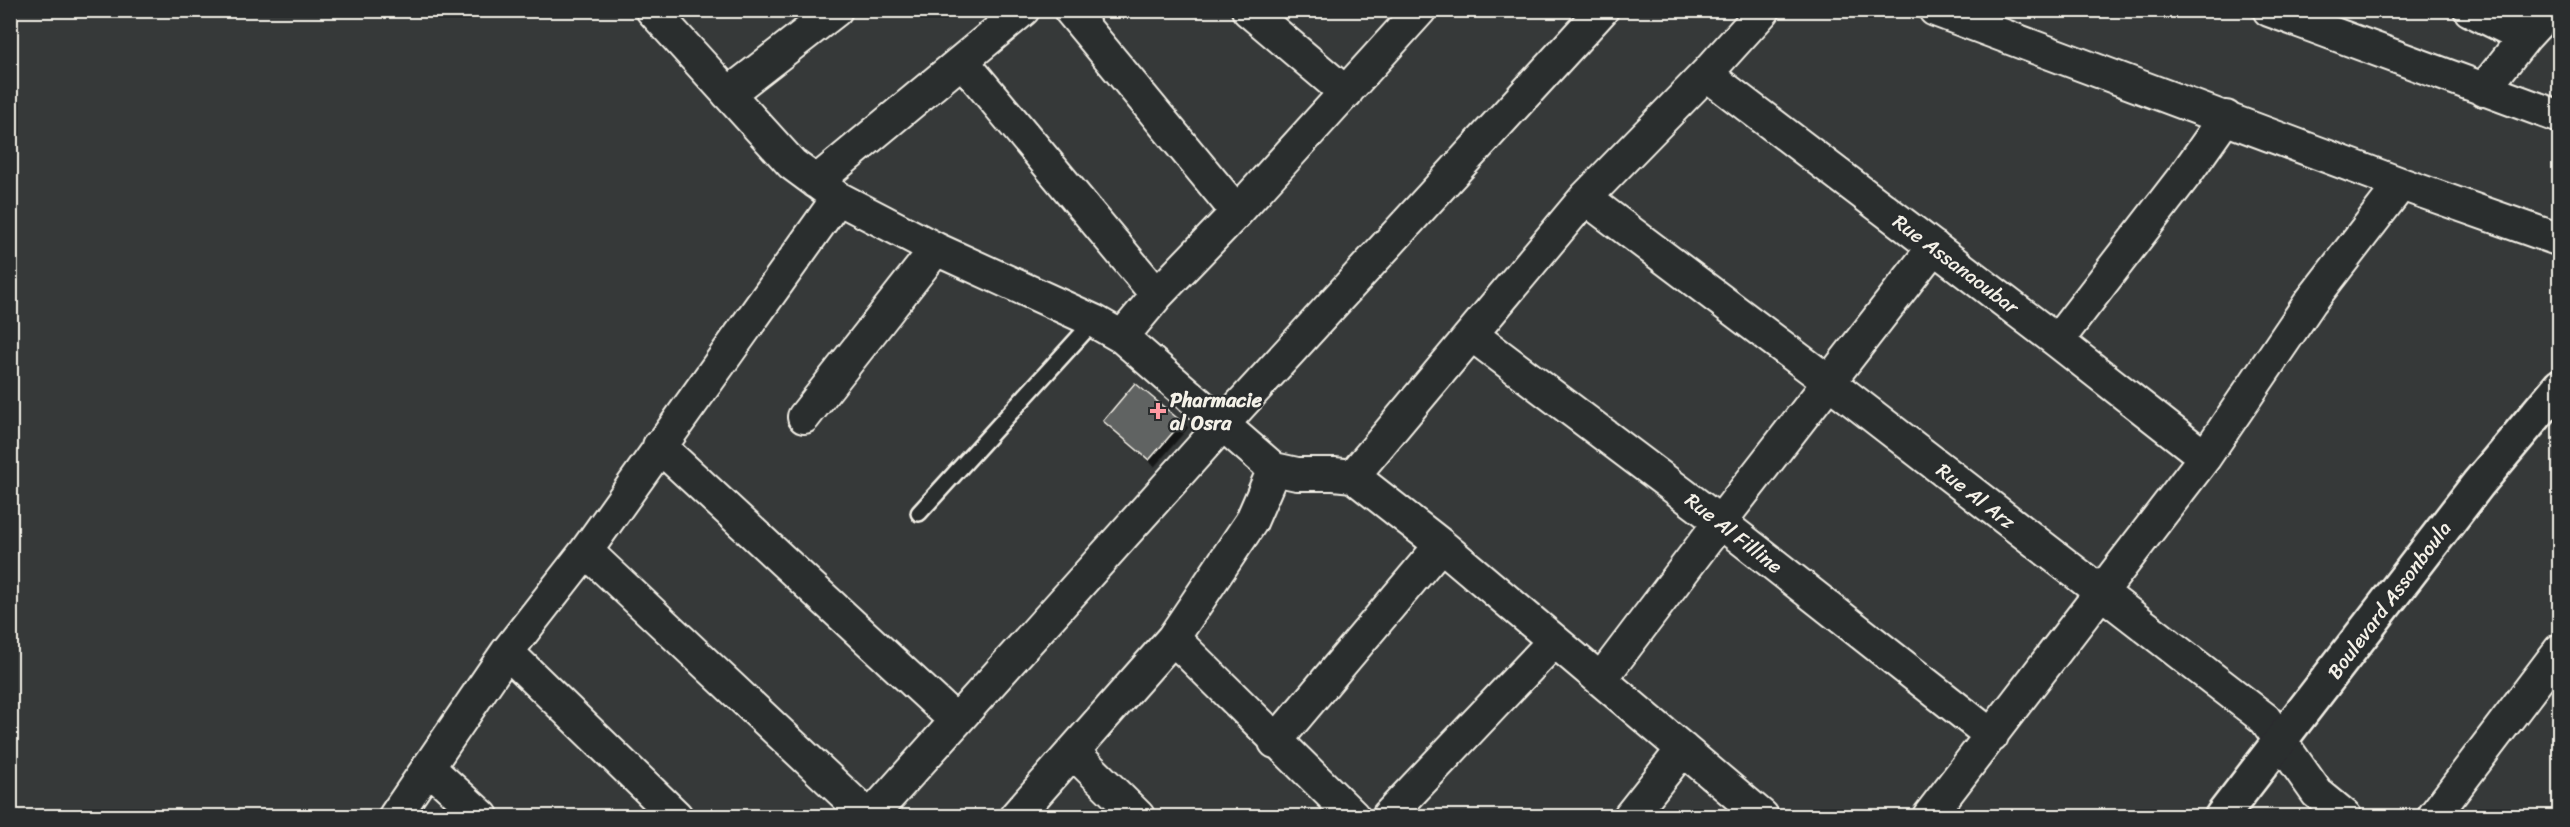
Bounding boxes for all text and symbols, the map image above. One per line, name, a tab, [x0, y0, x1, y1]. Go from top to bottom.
street label: Rue Assanaoubar	[1885, 205, 2028, 325]
place label: Pharmacie al Osra	[1169, 383, 1263, 441]
marker: Pharmacie al Osra	[1151, 404, 1165, 418]
street label: Rue Al Arz	[1928, 454, 2024, 539]
street label: Rue Al Filline	[1677, 484, 1790, 583]
street label: Boulevard Assonboula	[2318, 514, 2461, 687]

